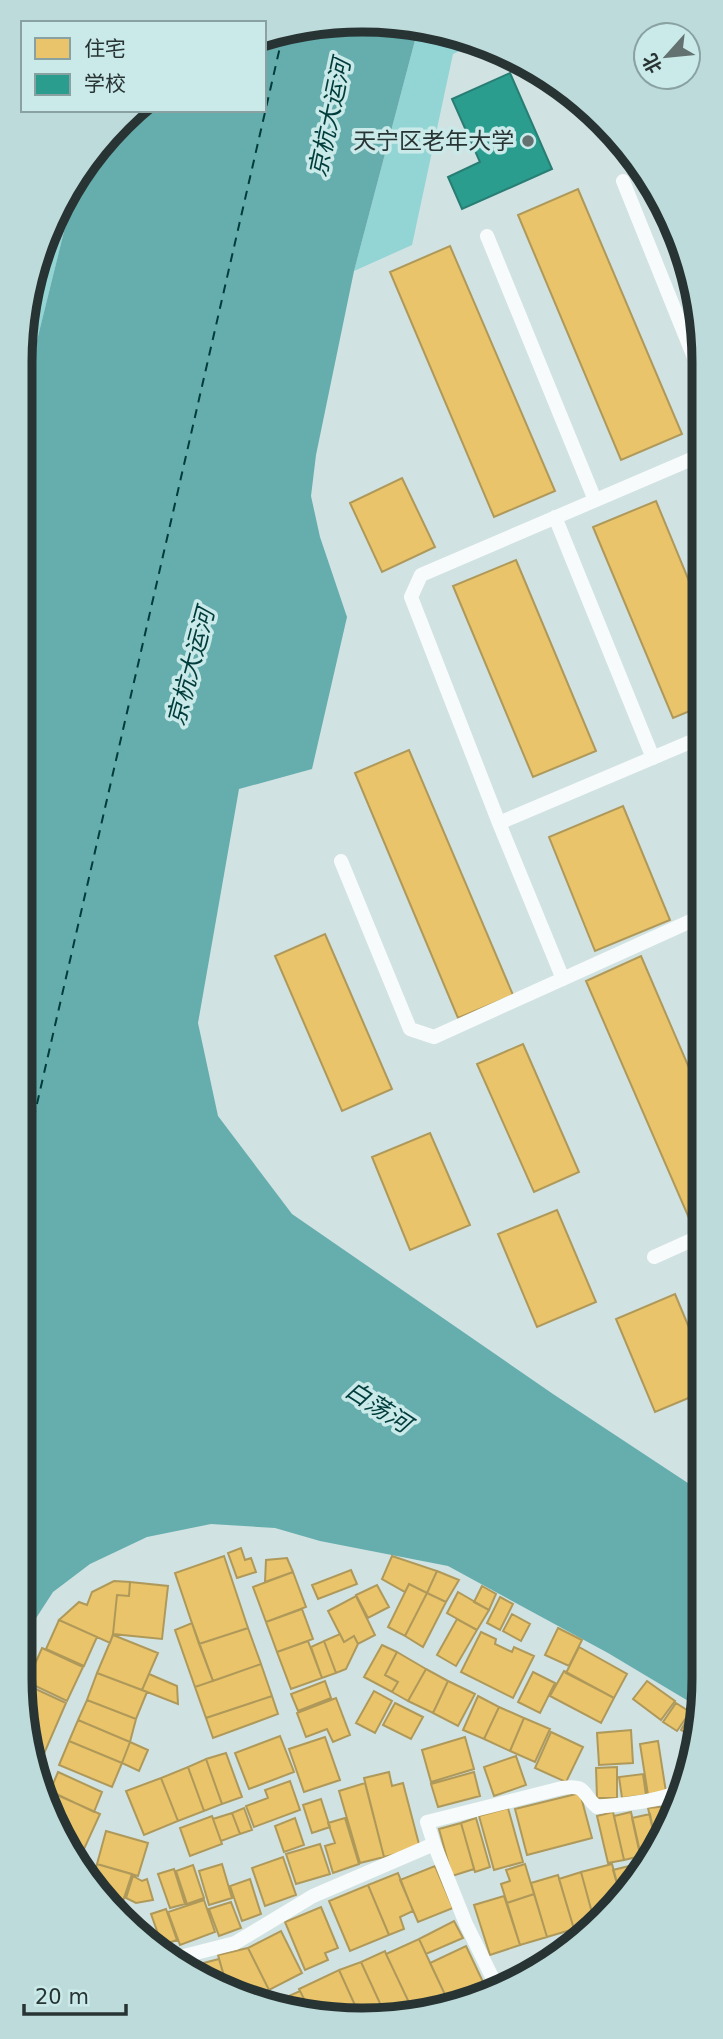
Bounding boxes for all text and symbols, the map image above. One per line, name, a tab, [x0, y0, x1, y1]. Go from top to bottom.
legend	[21, 21, 266, 112]
north arrow	[632, 21, 702, 91]
text: 住宅	[84, 37, 126, 61]
text: 北	[638, 50, 666, 77]
water label: 京杭大运河	[304, 52, 357, 180]
text: 学校	[84, 72, 126, 96]
place label: 天宁区老年大学	[353, 128, 514, 154]
marker: 天宁区老年大学	[520, 133, 536, 149]
water label: 京杭大运河	[162, 602, 221, 729]
water label: 白荡河	[340, 1376, 419, 1441]
scale bar	[24, 1972, 126, 2016]
text: 20 m	[35, 1985, 89, 2009]

